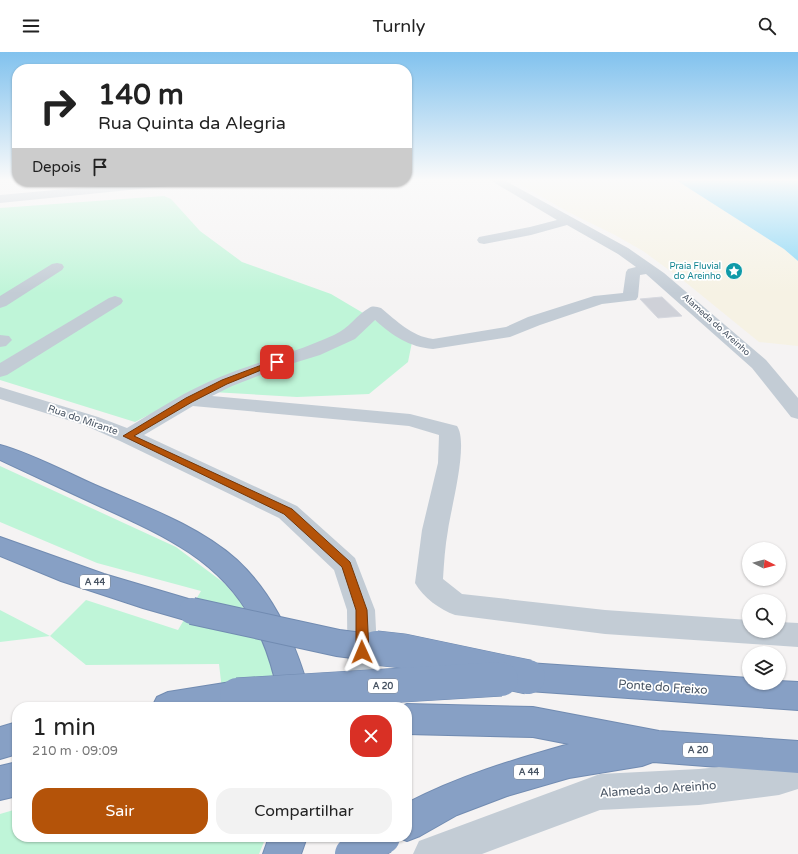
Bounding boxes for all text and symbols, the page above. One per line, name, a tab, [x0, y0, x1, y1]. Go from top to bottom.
icon: menu	[20, 15, 42, 37]
text: Turnly	[373, 15, 425, 37]
icon: search	[756, 15, 778, 37]
text: 140 m	[98, 78, 184, 112]
icon: right	[32, 80, 84, 132]
text: Rua Quinta da Alegria	[98, 112, 286, 134]
icon: arrive	[89, 156, 111, 178]
text: Depois	[32, 158, 81, 176]
place label: Praia Fluvial do Areinho	[669, 261, 722, 282]
place icon: Praia Fluvial do Areinho	[724, 261, 744, 281]
street label: Alameda do Areinho	[680, 292, 753, 359]
pin	[260, 345, 294, 379]
icon: arrive	[266, 351, 288, 373]
street label: Rua do Mirante	[46, 402, 120, 438]
north arrow	[742, 542, 786, 586]
map controls	[742, 542, 786, 690]
road number: A 44	[80, 575, 110, 589]
button: search	[742, 594, 786, 638]
position arrow	[341, 631, 383, 673]
button: layers	[742, 646, 786, 690]
street label: Ponte do Freixo	[618, 677, 708, 697]
road number: A 20	[368, 679, 398, 693]
text: 1 min	[32, 713, 96, 742]
button: close	[350, 715, 392, 757]
text: 210 m · 09:09	[32, 743, 118, 759]
road number: A 20	[683, 743, 713, 757]
road number: A 44	[514, 765, 544, 779]
street label: Alameda do Areinho	[599, 778, 717, 800]
button: Sair	[32, 788, 208, 834]
button: Compartilhar	[216, 788, 392, 834]

